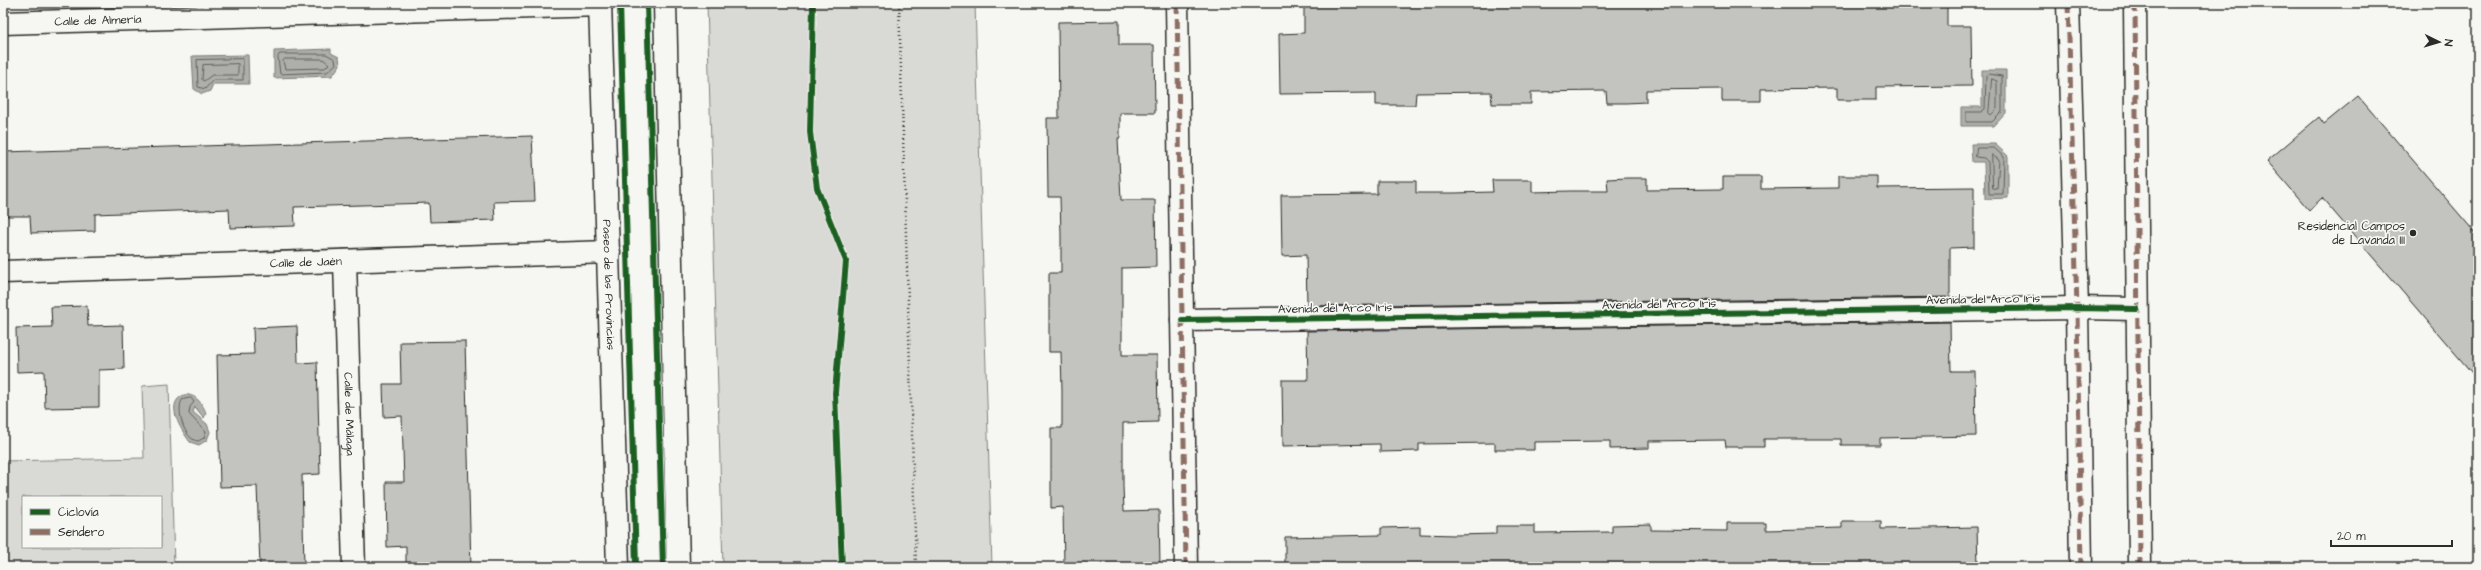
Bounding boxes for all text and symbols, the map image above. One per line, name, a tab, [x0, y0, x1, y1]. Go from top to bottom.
street label: Calle de Almería	[54, 11, 142, 30]
north arrow	[2419, 22, 2459, 62]
text: N	[2441, 39, 2456, 47]
place label: Residencial Campos de Lavanda III	[2298, 218, 2405, 249]
street label: Paseo de las Provincias	[598, 219, 619, 351]
marker: Residencial Campos de Lavanda III	[2408, 228, 2418, 238]
street label: Calle de Jaén	[270, 253, 342, 272]
street label: Avenida del Arco Iris	[1926, 290, 2040, 309]
street label: Avenida del Arco Iris	[1602, 295, 1716, 314]
street label: Avenida del Arco Iris	[1278, 299, 1392, 318]
street label: Calle de Málaga	[339, 372, 359, 456]
legend	[22, 496, 162, 548]
text: Ciclovía	[58, 504, 99, 521]
scale bar	[2331, 522, 2452, 548]
text: Sendero	[58, 524, 104, 541]
text: 20 m	[2337, 528, 2366, 545]

